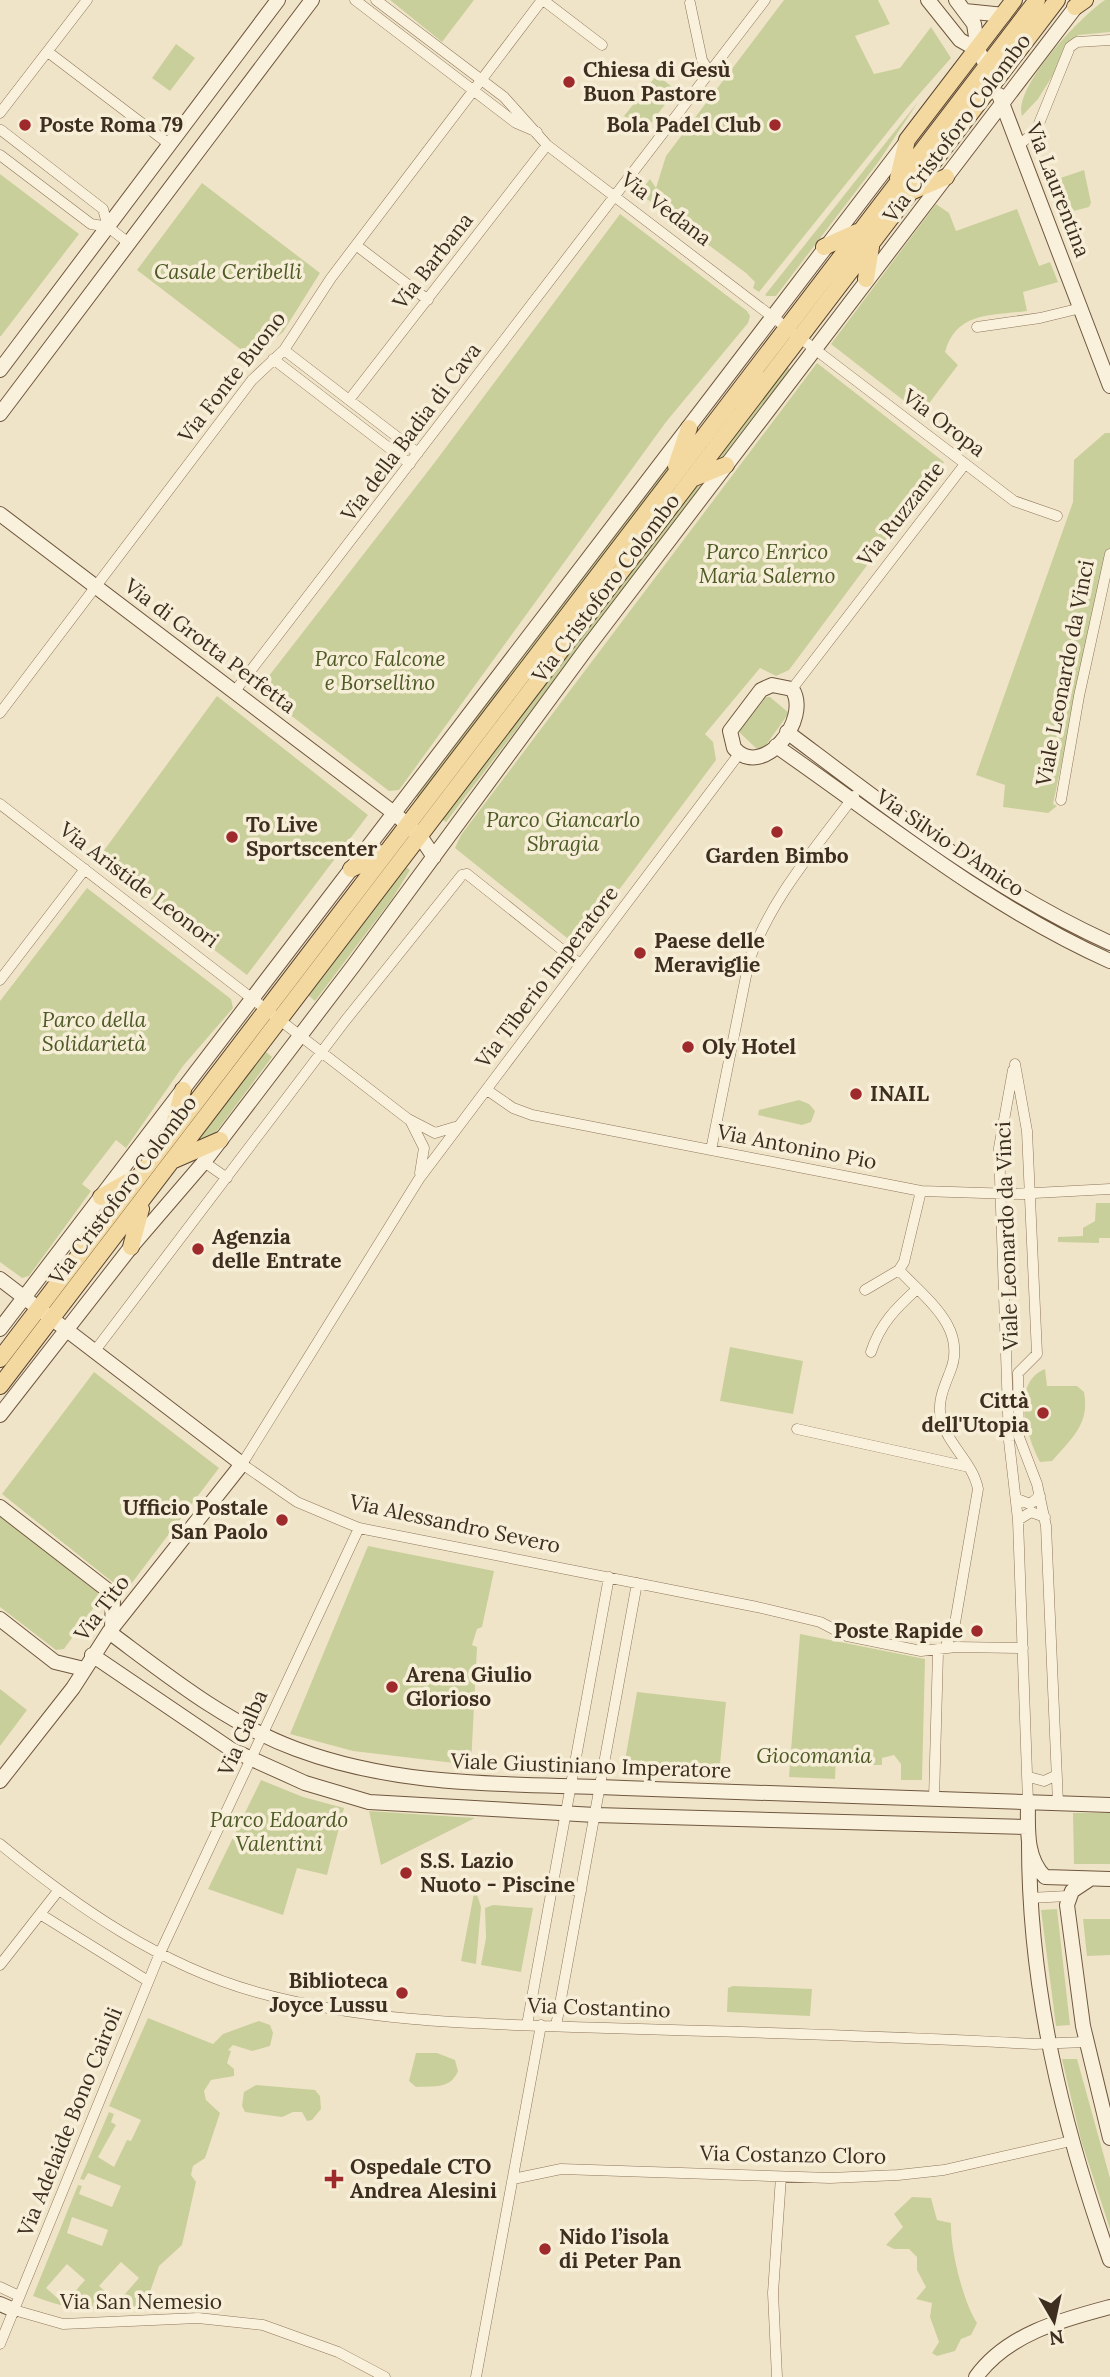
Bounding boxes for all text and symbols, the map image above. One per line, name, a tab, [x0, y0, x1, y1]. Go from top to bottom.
street label: Via Cristoforo Colombo	[876, 28, 1036, 228]
place label: Chiesa di Gesù Buon Pastore	[583, 56, 731, 107]
marker: Chiesa di Gesù Buon Pastore	[561, 74, 577, 90]
place label: Poste Roma 79	[39, 111, 183, 138]
place label: Bola Padel Club	[606, 111, 761, 138]
marker: Poste Roma 79	[17, 117, 33, 133]
marker: Bola Padel Club	[767, 117, 783, 133]
street label: Via Laurentina	[1020, 118, 1097, 261]
street label: Via Vedana	[615, 165, 717, 252]
street label: Via Barbana	[386, 207, 479, 315]
park label: Casale Ceribelli	[154, 258, 302, 285]
street label: Via Fonte Buono	[171, 306, 291, 449]
street label: Via della Badia di Cava	[334, 337, 487, 527]
street label: Via Oropa	[897, 382, 991, 463]
street label: Via Ruzzante	[851, 456, 950, 572]
street label: Via Cristoforo Colombo	[525, 488, 685, 688]
park label: Parco Enrico Maria Salerno	[699, 538, 835, 589]
street label: Viale Leonardo da Vinci	[1029, 558, 1100, 789]
street label: Via di Grotta Perfetta	[118, 572, 302, 719]
park label: Parco Falcone e Borsellino	[314, 645, 446, 696]
street label: Via Silvio D'Amico	[870, 782, 1030, 902]
park label: Parco Giancarlo Sbragia	[486, 806, 640, 857]
place label: To Live Sportscenter	[246, 811, 377, 862]
street label: Via Aristide Leonori	[53, 815, 224, 953]
marker: Garden Bimbo	[769, 824, 785, 840]
marker: To Live Sportscenter	[224, 829, 240, 845]
place label: Garden Bimbo	[705, 842, 849, 869]
street label: Via Tiberio Imperatore	[469, 880, 624, 1074]
place label: Paese delle Meraviglie	[654, 927, 765, 978]
marker: Paese delle Meraviglie	[632, 945, 648, 961]
park label: Parco della Solidarietà	[42, 1006, 147, 1057]
place label: Oly Hotel	[702, 1033, 797, 1060]
marker: Oly Hotel	[680, 1039, 696, 1055]
place label: INAIL	[870, 1080, 929, 1107]
marker: INAIL	[848, 1086, 864, 1102]
street label: Via Cristoforo Colombo	[42, 1090, 202, 1290]
street label: Via Antonino Pio	[714, 1118, 879, 1175]
street label: Viale Leonardo da Vinci	[989, 1121, 1024, 1352]
place label: Agenzia delle Entrate	[212, 1223, 342, 1274]
marker: Agenzia delle Entrate	[190, 1241, 206, 1257]
place label: Città dell'Utopia	[922, 1387, 1029, 1438]
marker: Città dell'Utopia	[1035, 1405, 1051, 1421]
street label: Via Alessandro Severo	[346, 1488, 563, 1559]
place label: Ufficio Postale San Paolo	[123, 1494, 268, 1545]
marker: Ufficio Postale San Paolo	[274, 1512, 290, 1528]
street label: Via Tito	[67, 1569, 135, 1647]
place label: Poste Rapide	[834, 1617, 963, 1644]
marker: Poste Rapide	[969, 1623, 985, 1639]
place label: Arena Giulio Glorioso	[406, 1661, 532, 1712]
marker: Arena Giulio Glorioso	[384, 1679, 400, 1695]
street label: Via Galba	[211, 1685, 273, 1781]
park label: Giocomania	[756, 1742, 872, 1769]
street label: Viale Giustiniano Imperatore	[449, 1747, 732, 1784]
park label: Parco Edoardo Valentini	[210, 1806, 348, 1857]
place label: S.S. Lazio Nuoto - Piscine	[420, 1847, 575, 1898]
marker: S.S. Lazio Nuoto - Piscine	[398, 1865, 414, 1881]
place label: Biblioteca Joyce Lussu	[269, 1967, 388, 2018]
marker: Biblioteca Joyce Lussu	[394, 1985, 410, 2001]
street label: Via Costantino	[526, 1991, 671, 2023]
street label: Via Adelaide Bono Cairoli	[11, 2003, 128, 2241]
street label: Via Costanzo Cloro	[699, 2139, 886, 2170]
place label: Ospedale CTO Andrea Alesini	[350, 2153, 497, 2204]
marker: Ospedale CTO Andrea Alesini	[324, 2169, 344, 2189]
place label: Nido l’isola di Peter Pan	[559, 2223, 681, 2274]
marker: Nido l’isola di Peter Pan	[537, 2241, 553, 2257]
north arrow	[1019, 2286, 1089, 2356]
street label: Via San Nemesio	[59, 2288, 222, 2315]
text: N	[1047, 2325, 1066, 2351]

